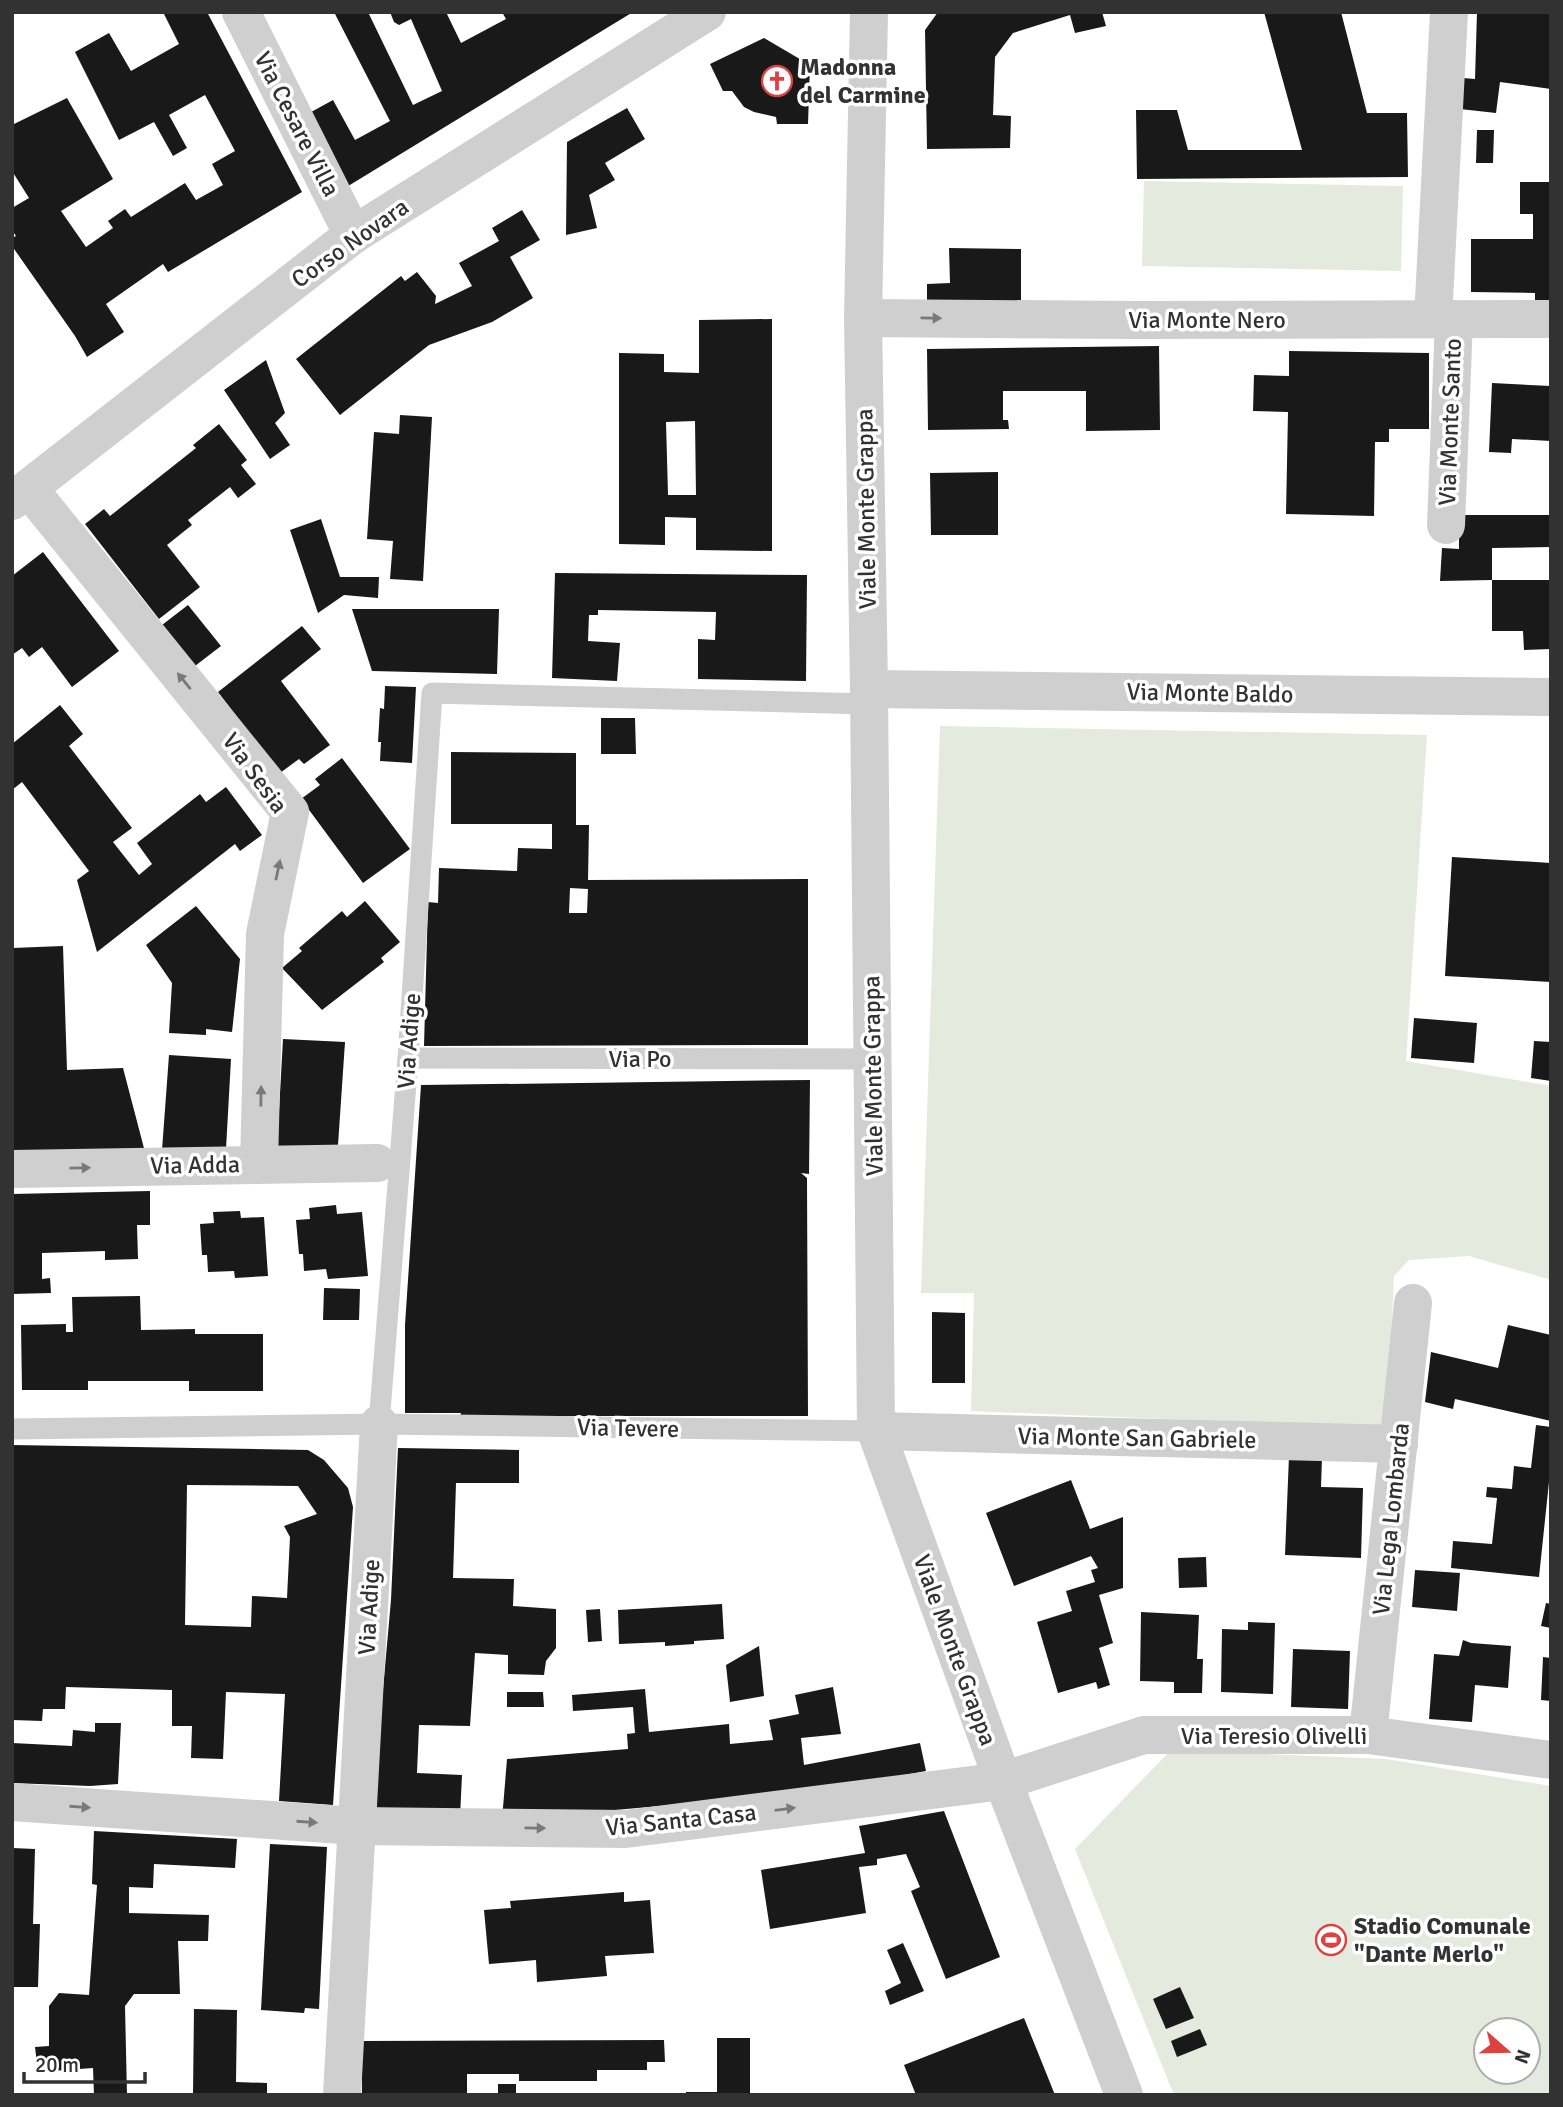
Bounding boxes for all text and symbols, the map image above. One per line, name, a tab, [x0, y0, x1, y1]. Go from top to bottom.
street label: Via Cesare Villa	[248, 46, 346, 202]
place label: Madonna del Carmine	[800, 52, 926, 110]
church icon: Madonna del Carmine	[760, 64, 794, 98]
street label: Corso Novara	[286, 192, 414, 294]
street label: Via Monte Nero	[1128, 305, 1286, 335]
one-way arrow	[921, 312, 943, 324]
street label: Via Monte Santo	[1432, 338, 1468, 506]
street label: Viale Monte Grappa	[849, 408, 883, 610]
one-way arrow	[177, 672, 192, 690]
street label: Via Monte Baldo	[1126, 677, 1294, 709]
street label: Via Sesia	[216, 727, 294, 819]
one-way arrow	[273, 859, 284, 881]
street label: Viale Monte Grappa	[856, 975, 890, 1177]
street label: Via Adige	[391, 992, 427, 1090]
street label: Via Po	[608, 1044, 672, 1074]
one-way arrow	[255, 1085, 267, 1107]
street label: Via Adda	[150, 1149, 240, 1181]
one-way arrow	[70, 1162, 92, 1173]
street label: Via Tevere	[577, 1412, 679, 1444]
street label: Via Monte San Gabriele	[1017, 1421, 1257, 1455]
street label: Via Lega Lombarda	[1366, 1421, 1416, 1617]
street label: Viale Monte Grappa	[907, 1550, 1003, 1750]
street label: Via Adige	[352, 1558, 386, 1656]
street label: Via Teresio Olivelli	[1181, 1721, 1367, 1751]
street label: Via Santa Casa	[604, 1797, 758, 1843]
one-way arrow	[70, 1802, 92, 1813]
one-way arrow	[775, 1803, 797, 1814]
one-way arrow	[297, 1817, 319, 1828]
one-way arrow	[524, 1822, 546, 1834]
place label: Stadio Comunale "Dante Merlo"	[1354, 1911, 1531, 1969]
sports icon: Stadio Comunale "Dante Merlo"	[1314, 1923, 1348, 1957]
north arrow	[1472, 2016, 1542, 2086]
scale bar	[24, 2040, 145, 2084]
text: N	[1508, 2046, 1536, 2067]
text: 20 m	[35, 2052, 79, 2078]

